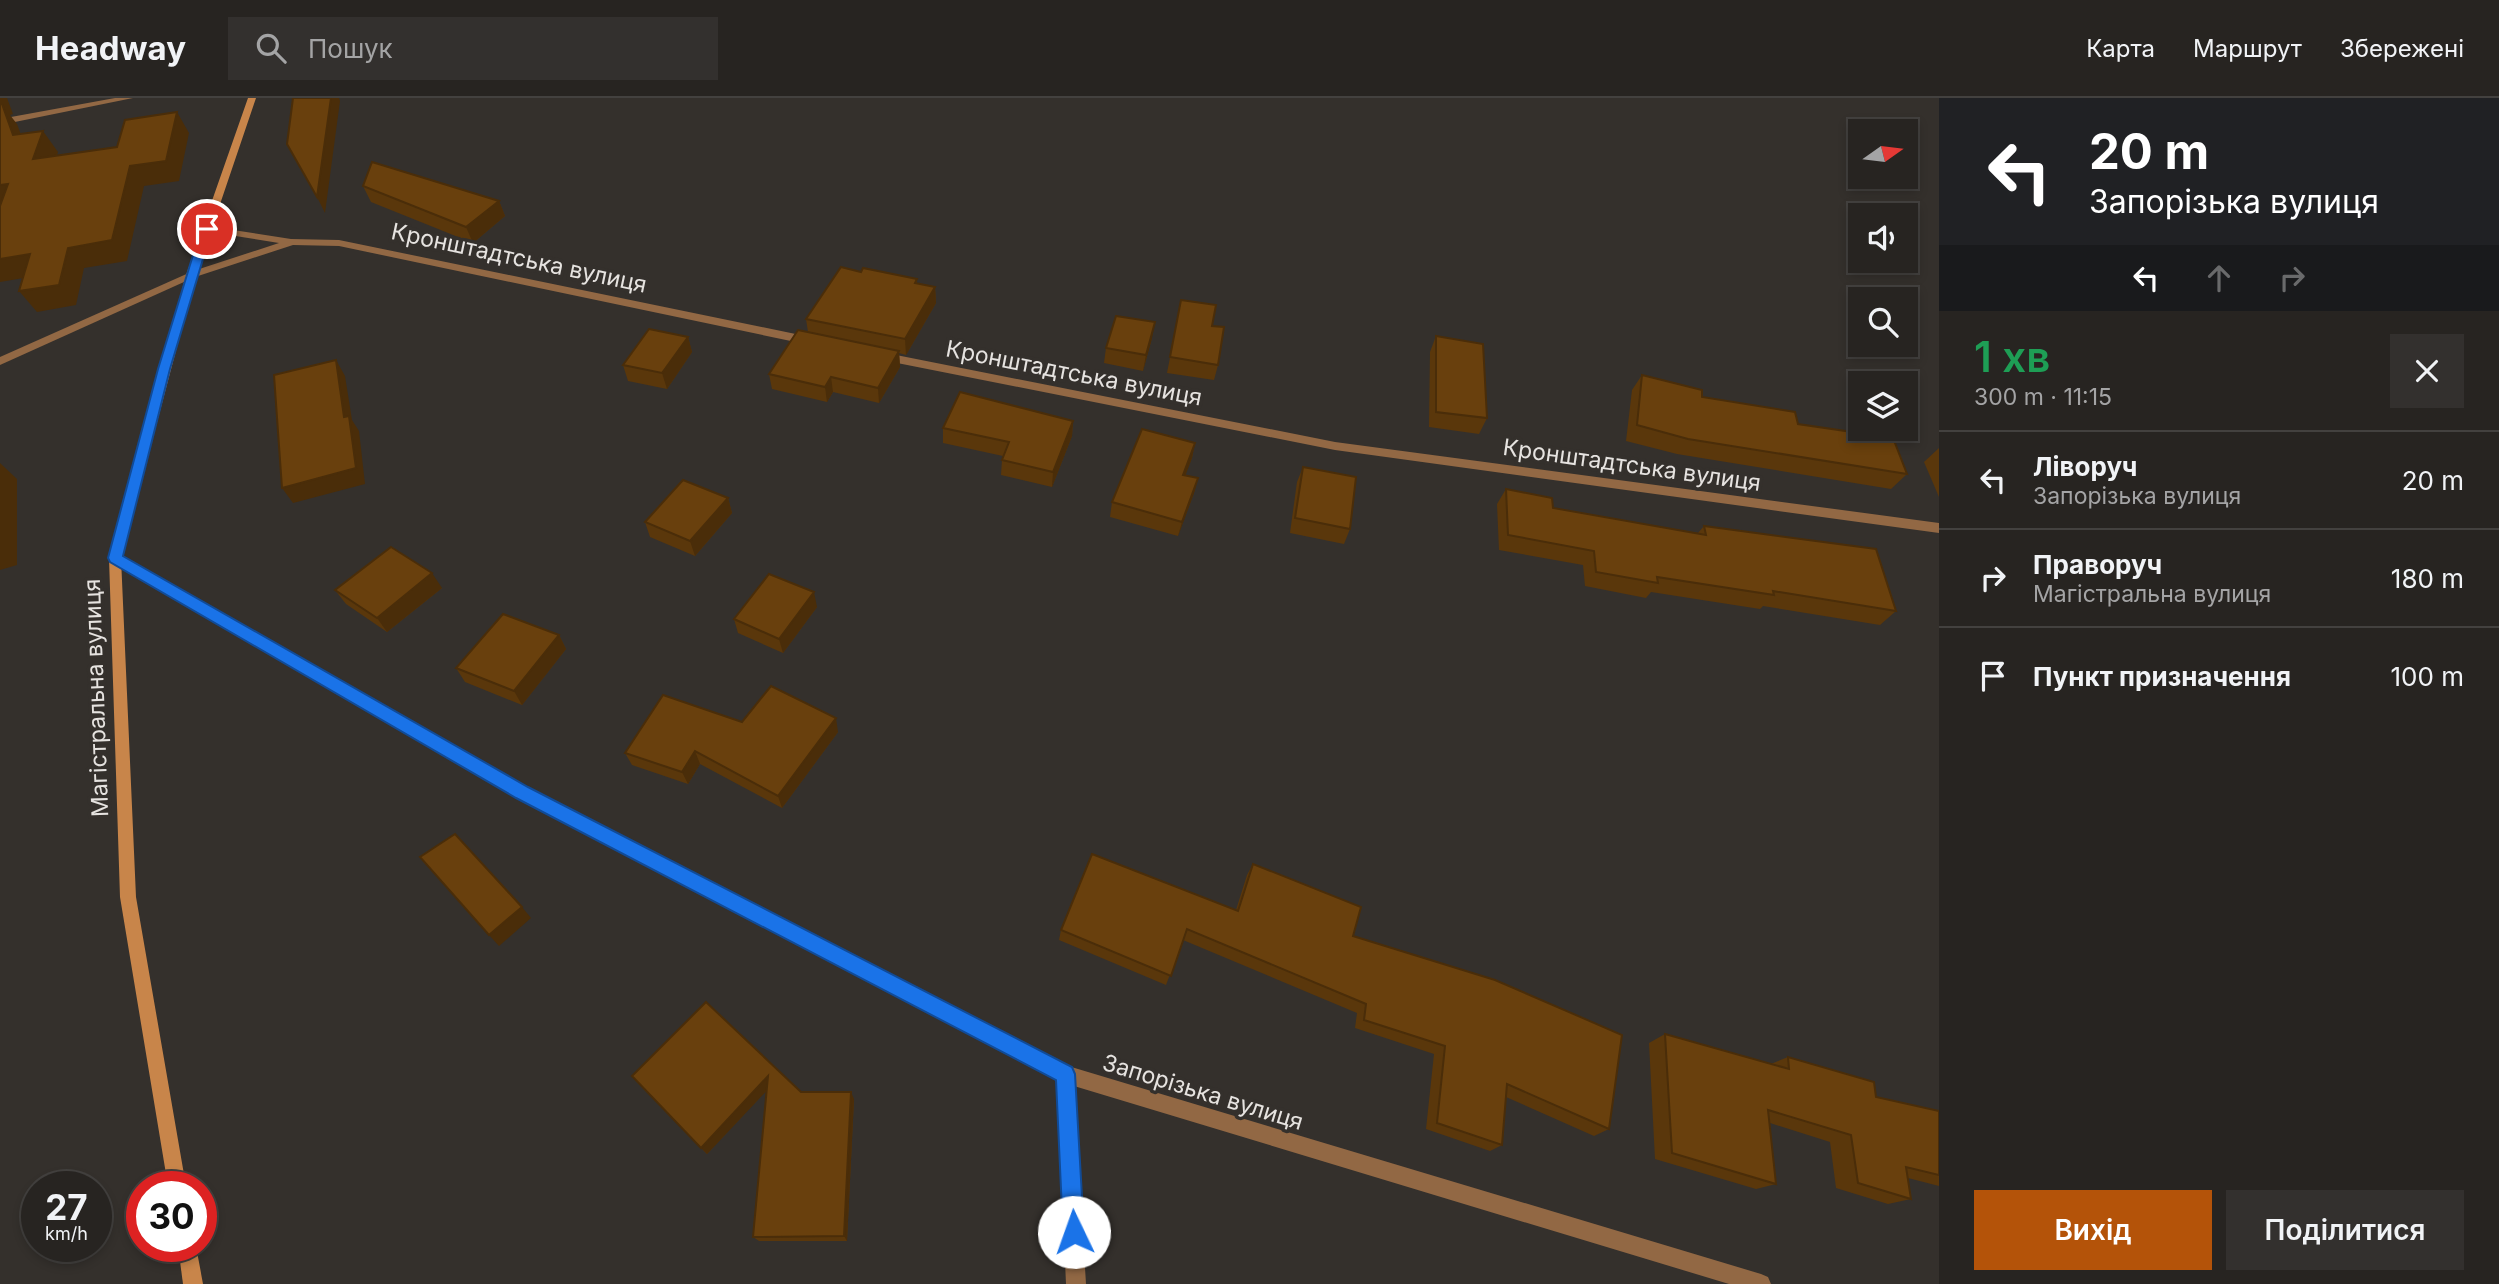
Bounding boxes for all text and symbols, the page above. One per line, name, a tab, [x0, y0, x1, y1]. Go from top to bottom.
search box	[228, 17, 718, 80]
text: Headway	[35, 28, 186, 68]
icon: search	[252, 29, 290, 67]
text: Пошук	[308, 33, 393, 64]
text: Карта	[2086, 34, 2155, 63]
text: Маршрут	[2193, 34, 2302, 63]
text: Збережені	[2340, 34, 2464, 63]
north arrow	[1848, 119, 1918, 189]
map controls	[1848, 119, 1918, 441]
text: 20 m	[2089, 122, 2209, 181]
icon: left	[1974, 126, 2065, 217]
text: Запорізька вулиця	[2089, 182, 2379, 221]
pin	[177, 199, 237, 259]
button: sound	[1848, 203, 1918, 273]
icon: arrive	[188, 210, 226, 248]
street label: Кронштадтська вулиця	[389, 217, 649, 299]
icon: left	[2127, 259, 2165, 297]
icon: ahead	[2200, 259, 2238, 297]
icon: right	[2273, 259, 2311, 297]
button: search	[1848, 287, 1918, 357]
text: 1 хв	[1974, 331, 2050, 382]
street label: Кронштадтська вулиця	[944, 334, 1204, 412]
button: close	[2390, 334, 2464, 408]
button: layers	[1848, 371, 1918, 441]
text: 300 m · 11:15	[1974, 383, 2112, 411]
street label: Кронштадтська вулиця	[1501, 433, 1763, 497]
text: Ліворуч	[2033, 451, 2137, 482]
icon: left	[1974, 461, 2012, 499]
text: 20 m	[2402, 465, 2464, 496]
text: Запорізька вулиця	[2033, 482, 2241, 510]
text: Праворуч	[2033, 549, 2162, 580]
icon: right	[1974, 559, 2012, 597]
text: 180 m	[2391, 563, 2464, 594]
street label: Магістральна вулиця	[78, 578, 114, 818]
text: Магістральна вулиця	[2033, 580, 2271, 608]
icon: arrive	[1974, 657, 2012, 695]
text: Пункт призначення	[2033, 661, 2291, 692]
text: 100 m	[2391, 661, 2464, 692]
street label: Запорізька вулиця	[1099, 1048, 1307, 1136]
speed limit sign: 30	[126, 1171, 217, 1262]
text: 27	[45, 1186, 88, 1228]
button: Вихід	[1974, 1190, 2212, 1270]
button: Поділитися	[2226, 1190, 2464, 1270]
position arrow	[1037, 1195, 1111, 1269]
text: km/h	[45, 1223, 88, 1244]

